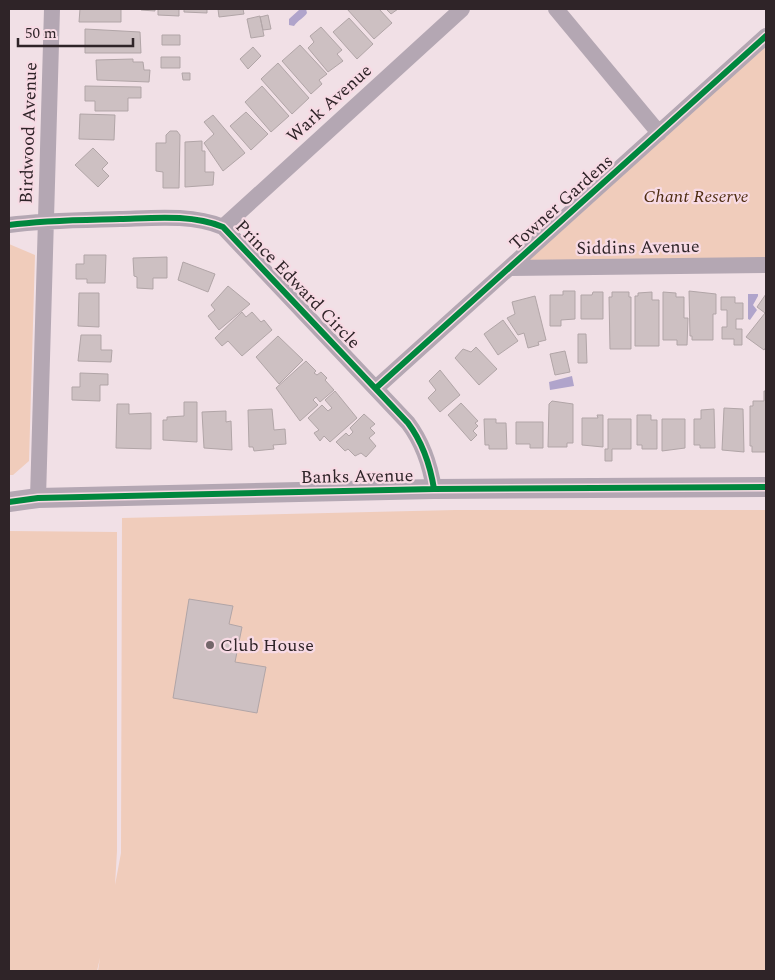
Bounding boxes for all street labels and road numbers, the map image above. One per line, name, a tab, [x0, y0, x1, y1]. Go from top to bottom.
street label: Wark Avenue	[280, 57, 378, 149]
street label: Birdwood Avenue	[13, 62, 44, 204]
street label: Towner Gardens	[503, 148, 619, 257]
street label: Prince Edward Circle	[229, 214, 367, 355]
street label: Siddins Avenue	[576, 233, 700, 262]
street label: Banks Avenue	[301, 462, 413, 491]

